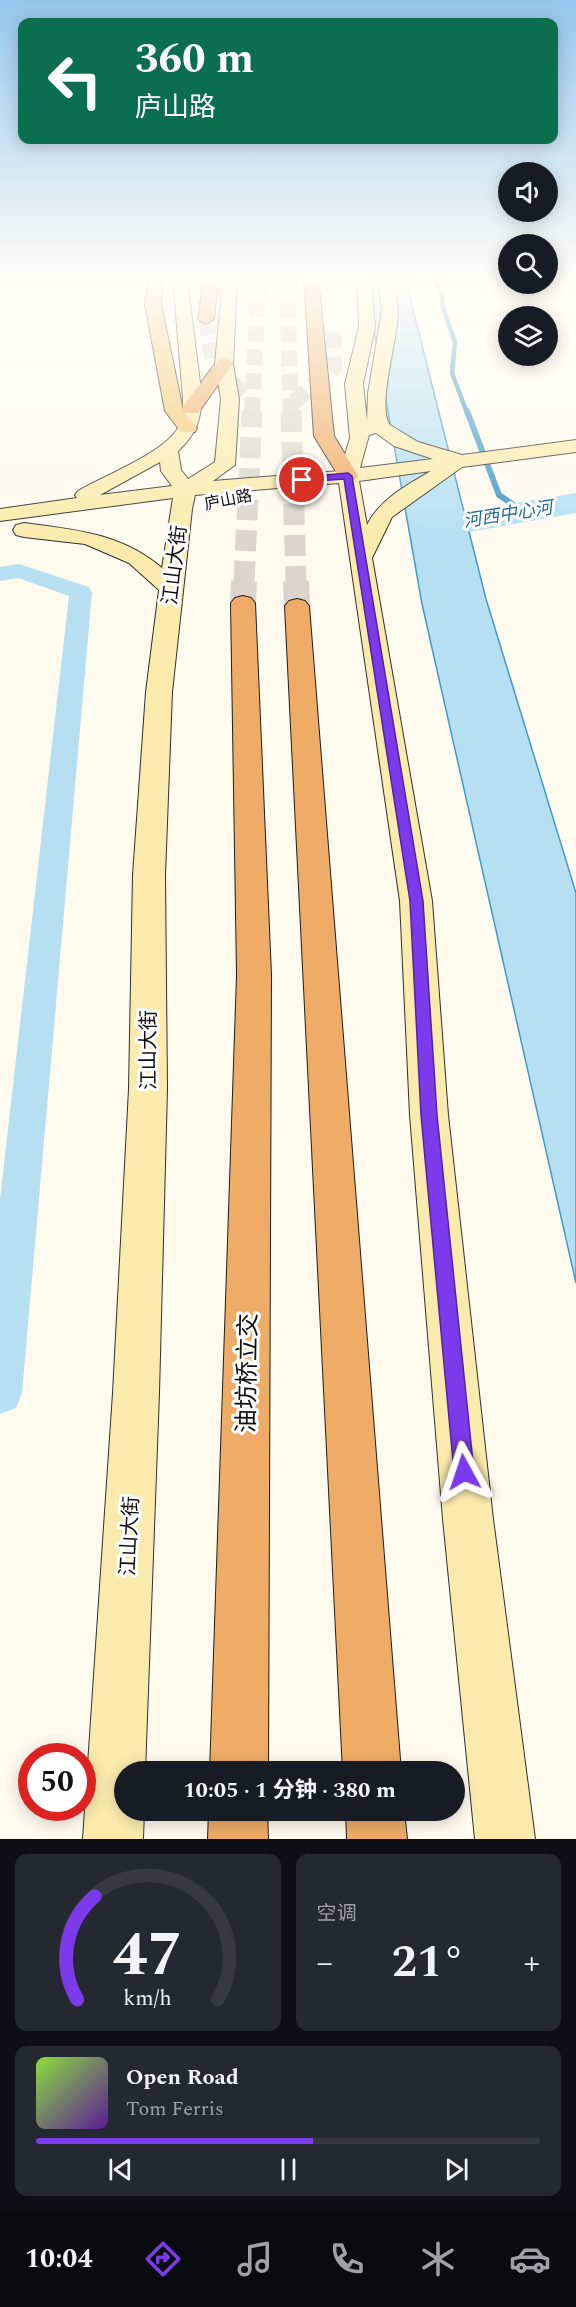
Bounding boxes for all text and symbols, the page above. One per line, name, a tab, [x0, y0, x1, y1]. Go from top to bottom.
text: 360 m	[135, 28, 254, 91]
icon: left	[36, 42, 114, 120]
text: 庐山路	[135, 87, 216, 129]
map controls	[498, 162, 558, 366]
button: sound	[498, 162, 558, 222]
button: search	[498, 234, 558, 294]
button: layers	[498, 306, 558, 366]
pin	[276, 454, 327, 505]
icon: arrive	[285, 463, 318, 496]
street label: 庐山路	[202, 484, 254, 516]
water label: 河西中心河	[462, 494, 558, 535]
street label: 江山大街	[155, 524, 195, 607]
street label: 江山大街	[134, 1010, 164, 1090]
street label: 油坊桥立交	[229, 1313, 267, 1433]
position arrow	[432, 1440, 496, 1504]
street label: 江山大街	[113, 1495, 147, 1577]
speed limit sign: 50	[18, 1743, 96, 1821]
text: 10:05 · 1 分钟 · 380 m	[183, 1774, 396, 1807]
text: 空调	[317, 1899, 357, 1929]
text: 47	[113, 1908, 183, 2003]
text: 21°	[392, 1928, 465, 1997]
text: −	[317, 1938, 333, 1988]
text: +	[524, 1938, 540, 1988]
text: km/h	[124, 1982, 172, 2015]
text: Open Road	[126, 2061, 239, 2094]
text: Tom Ferris	[126, 2094, 224, 2124]
icon: previous	[104, 2153, 137, 2186]
icon: pause	[272, 2153, 305, 2186]
icon: next	[440, 2153, 473, 2186]
text: 10:04	[25, 2238, 93, 2280]
icon: directions	[142, 2238, 184, 2280]
icon: music	[234, 2238, 276, 2280]
icon: phone	[326, 2238, 368, 2280]
icon: climate	[417, 2238, 459, 2280]
icon: car	[509, 2238, 551, 2280]

